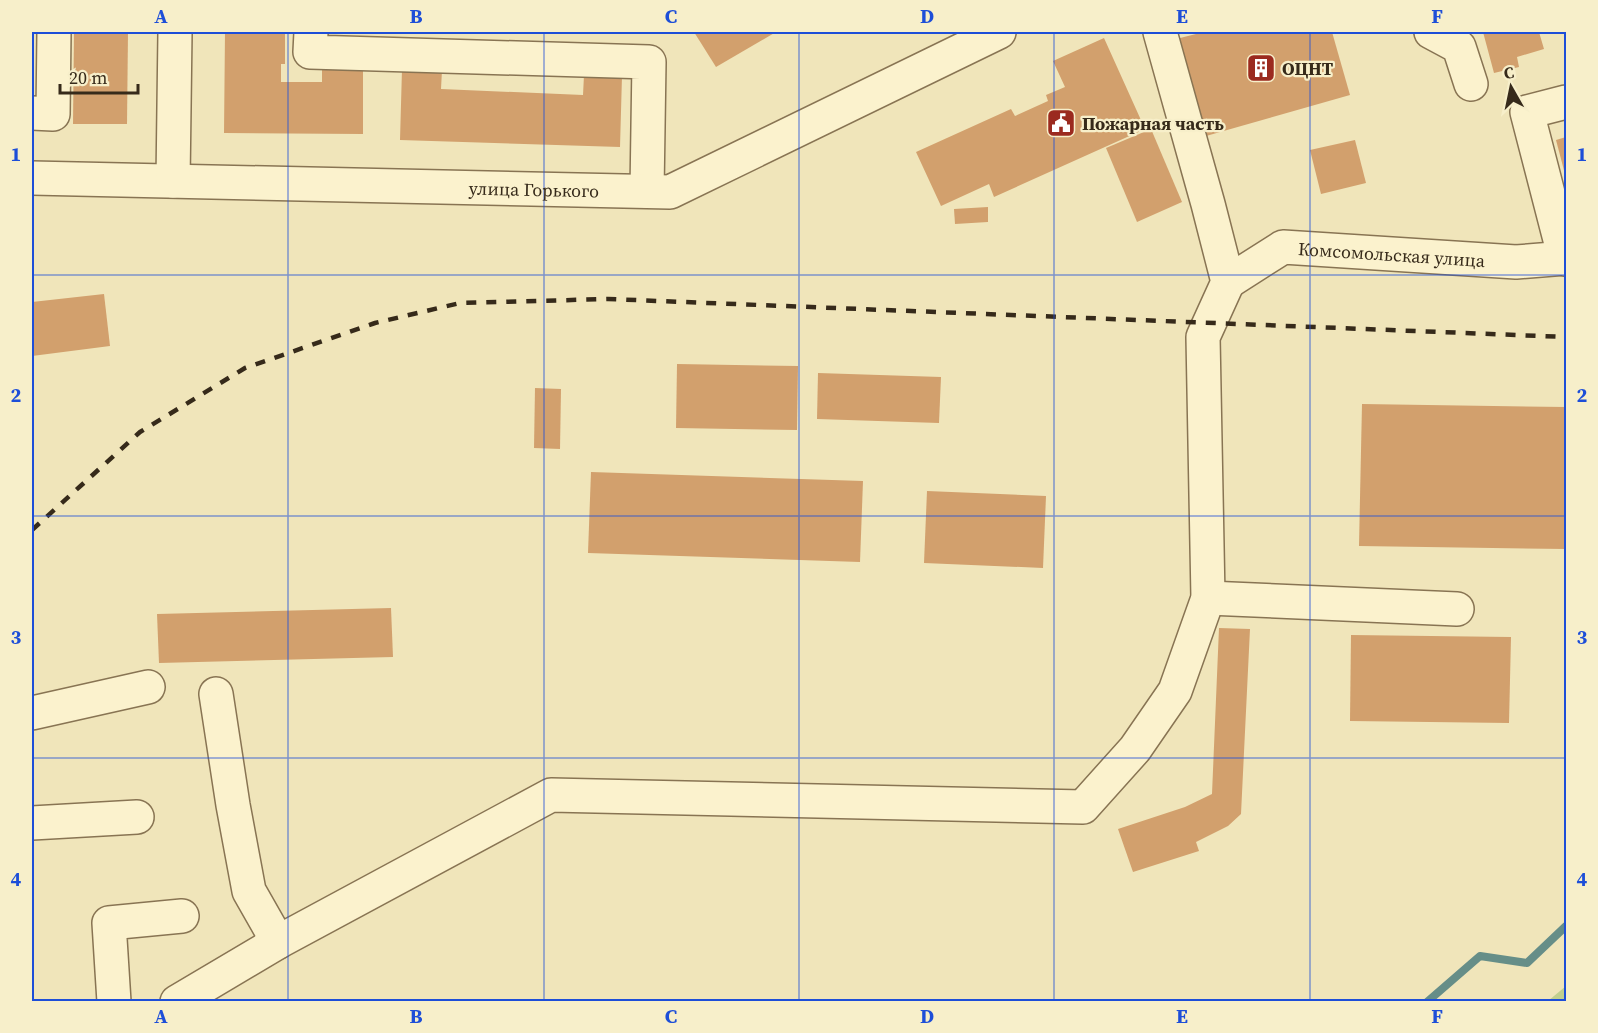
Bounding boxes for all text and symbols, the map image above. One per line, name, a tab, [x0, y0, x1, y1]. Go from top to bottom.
text: A	[154, 2, 168, 30]
text: B	[409, 2, 423, 30]
text: C	[665, 2, 677, 30]
text: D	[920, 2, 934, 30]
text: E	[1176, 2, 1188, 30]
text: F	[1431, 2, 1443, 30]
building icon: ОЦНТ	[1245, 52, 1277, 84]
place label: ОЦНТ	[1282, 56, 1334, 81]
scale bar	[60, 57, 138, 95]
north arrow	[1481, 57, 1541, 117]
text: С	[1502, 61, 1515, 84]
text: 20 m	[69, 65, 107, 90]
public building icon: Пожарная часть	[1045, 107, 1077, 139]
place label: Пожарная часть	[1082, 111, 1224, 136]
text: 1	[11, 140, 21, 168]
text: 1	[1577, 140, 1587, 168]
street label: улица Горького	[468, 175, 599, 203]
street label: Комсомольская улица	[1297, 235, 1487, 273]
text: 2	[11, 381, 22, 409]
text: 2	[1577, 381, 1588, 409]
text: 3	[11, 623, 22, 651]
text: 3	[1577, 623, 1588, 651]
text: 4	[11, 865, 22, 893]
text: 4	[1577, 865, 1588, 893]
text: A	[154, 1002, 168, 1030]
text: B	[409, 1002, 423, 1030]
text: C	[665, 1002, 677, 1030]
text: D	[920, 1002, 934, 1030]
text: E	[1176, 1002, 1188, 1030]
text: F	[1431, 1002, 1443, 1030]

